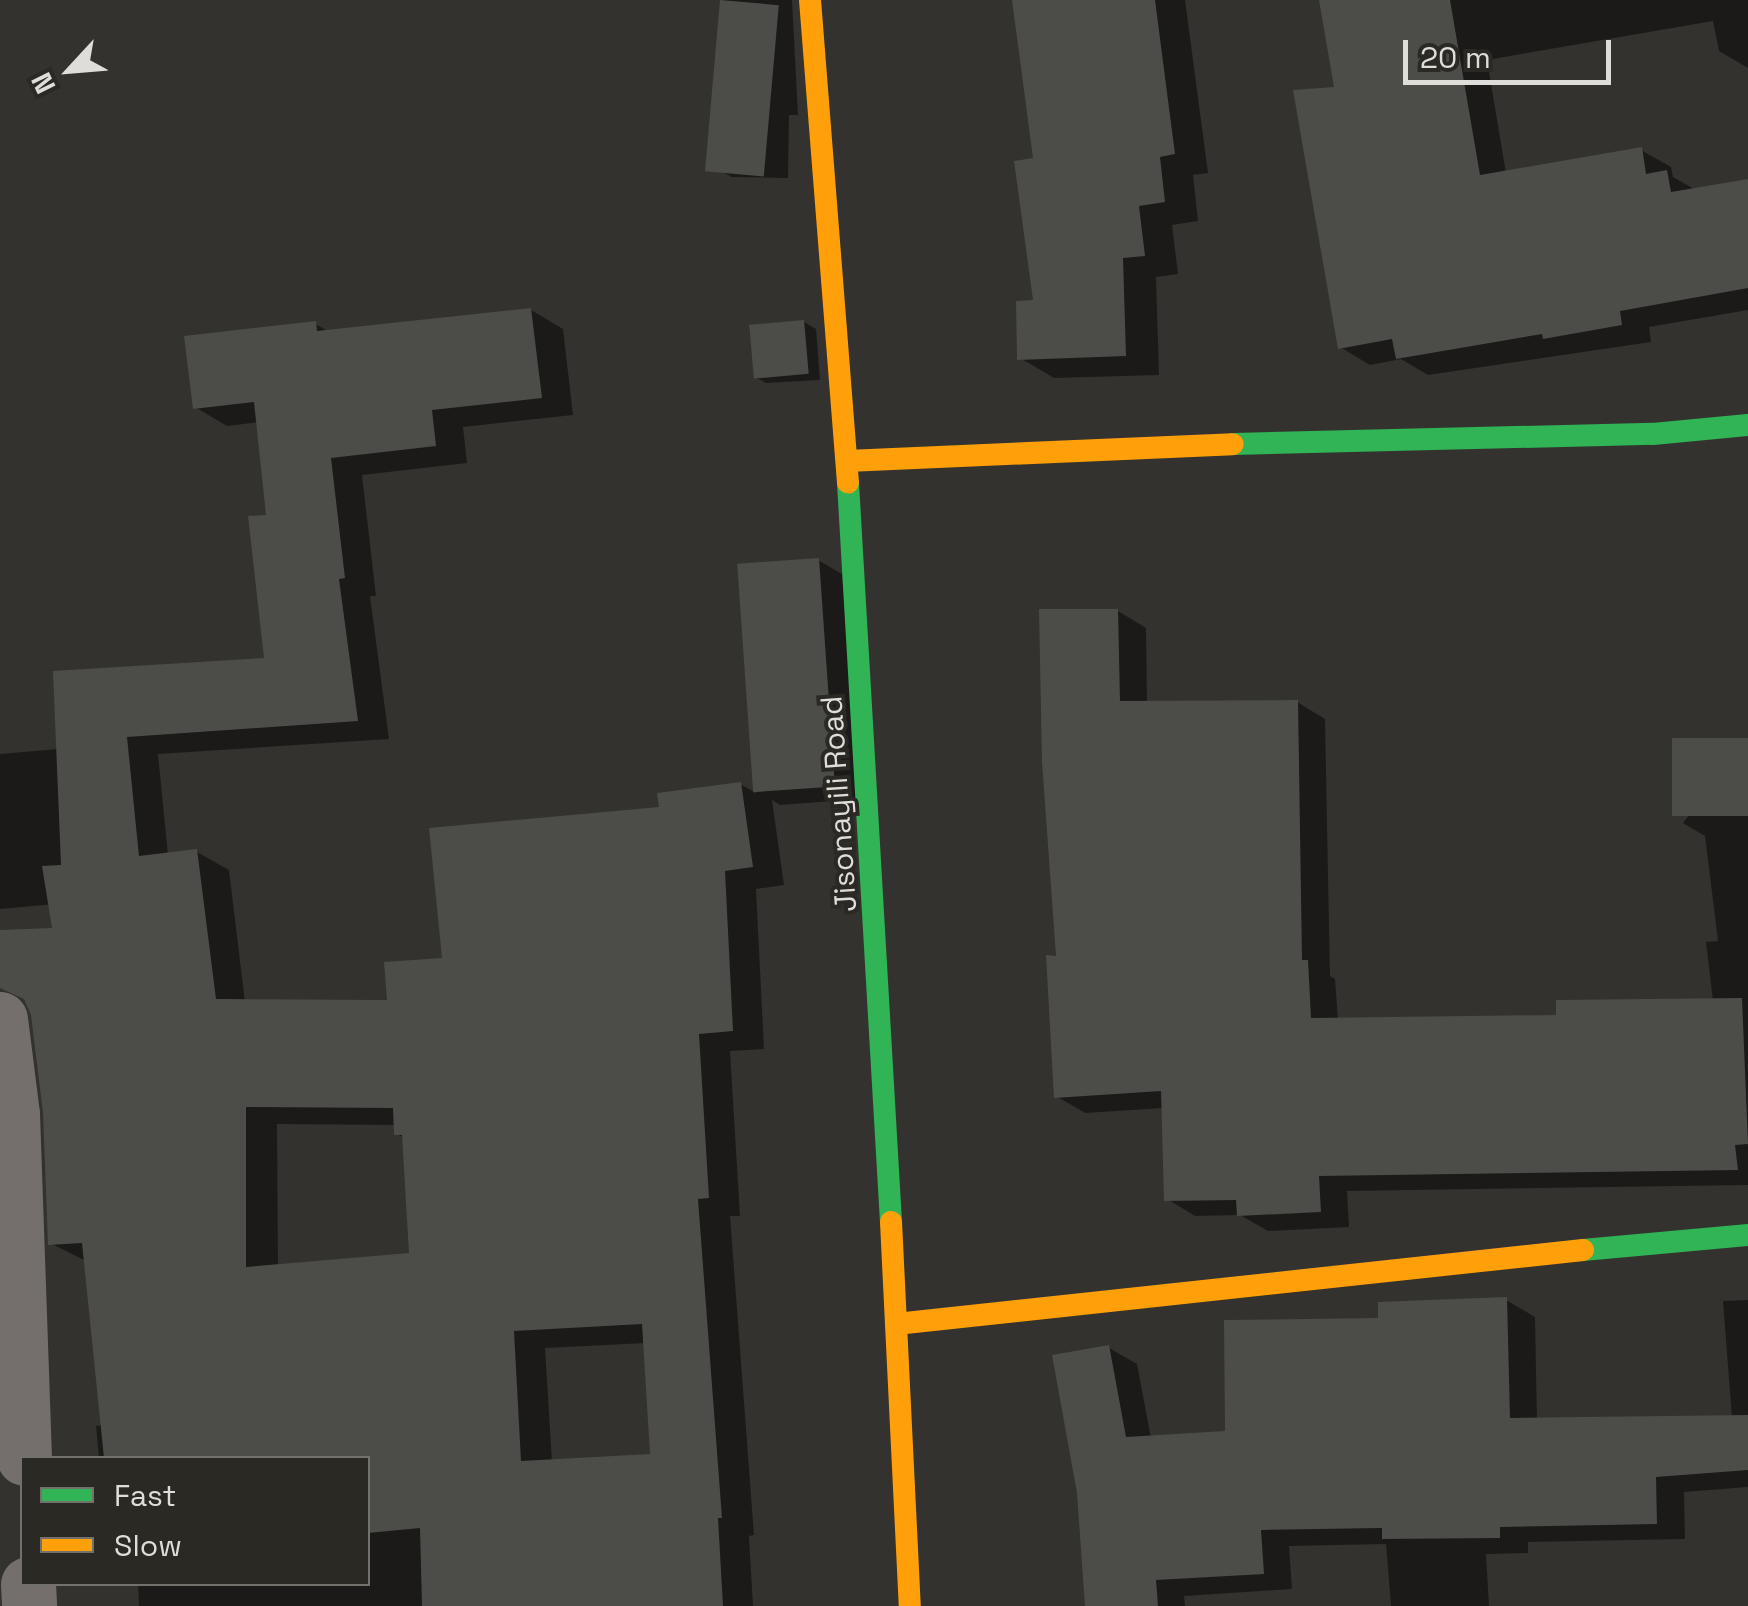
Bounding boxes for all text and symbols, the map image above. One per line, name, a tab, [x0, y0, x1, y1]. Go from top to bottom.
north arrow	[20, 20, 120, 120]
scale bar	[1408, 20, 1616, 82]
text: 20 m	[1420, 38, 1491, 77]
text: N	[23, 67, 63, 99]
street label: Jisonayili Road	[813, 695, 865, 913]
legend	[20, 1456, 370, 1586]
text: Fast	[114, 1476, 176, 1515]
text: Slow	[114, 1526, 182, 1565]

